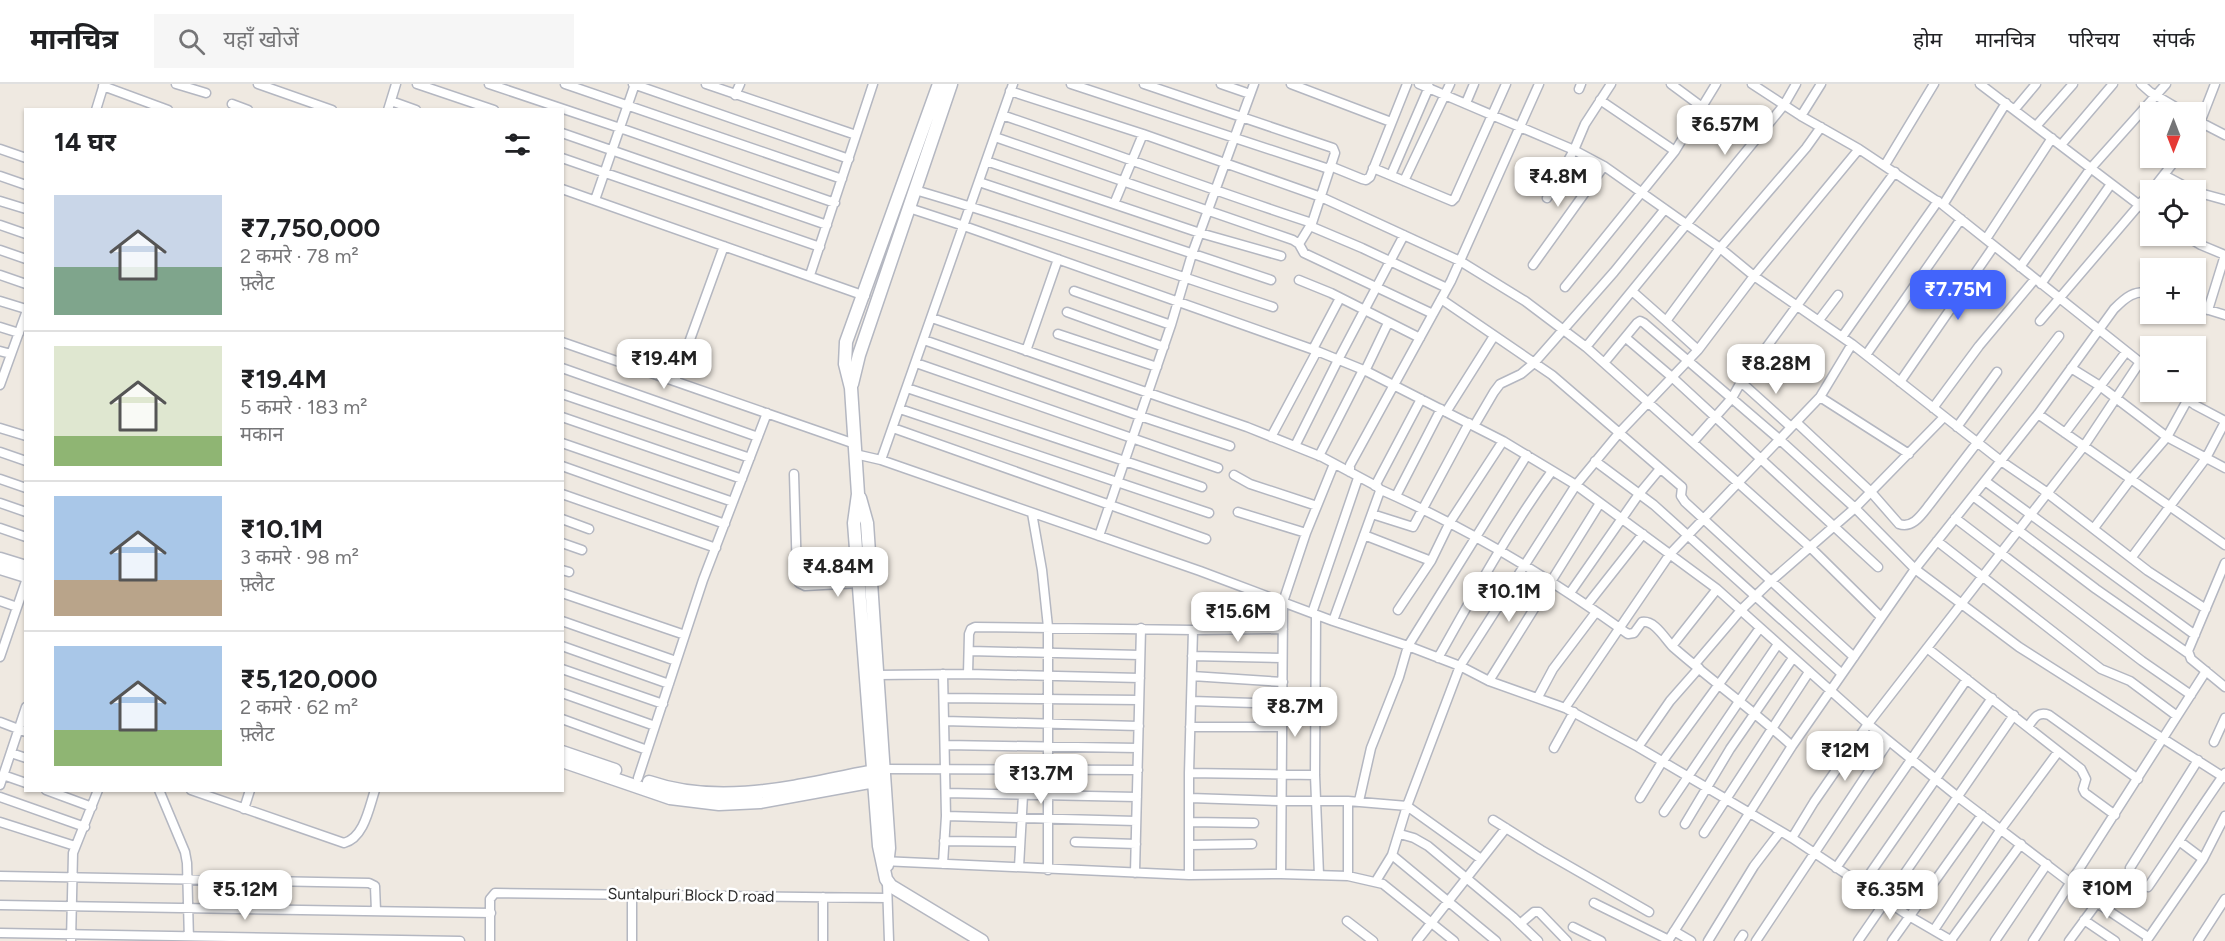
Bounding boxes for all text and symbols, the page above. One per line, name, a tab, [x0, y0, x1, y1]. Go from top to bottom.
search box	[154, 14, 574, 68]
text: मानचित्र	[30, 22, 118, 56]
icon: search	[175, 25, 208, 58]
text: यहाँ खोजें	[223, 26, 299, 53]
text: होम	[1913, 27, 1942, 52]
text: मानचित्र	[1975, 27, 2035, 52]
text: परिचय	[2068, 27, 2120, 52]
text: संपर्क	[2153, 27, 2195, 52]
north arrow	[2140, 102, 2206, 168]
map controls	[2140, 102, 2206, 402]
pin: ₹6.57M	[1676, 105, 1774, 156]
text: ₹6.57M	[1691, 112, 1759, 136]
text: 14 घर	[54, 126, 116, 158]
icon: filters	[501, 128, 534, 161]
pin: ₹4.8M	[1516, 157, 1600, 208]
text: ₹4.8M	[1529, 164, 1588, 188]
button: locate	[2140, 180, 2206, 246]
text: ₹7,750,000	[240, 212, 380, 244]
icon: home	[102, 219, 174, 291]
text: 2 कमरे · 78 m²	[240, 244, 359, 268]
button: +	[2140, 258, 2206, 324]
pin: ₹7.75M	[1909, 270, 2007, 321]
text: फ़्लैट	[240, 271, 275, 295]
text: ₹7.75M	[1924, 277, 1992, 301]
button: −	[2140, 336, 2206, 402]
pin: ₹19.4M	[615, 339, 713, 390]
pin: ₹8.28M	[1727, 344, 1825, 395]
text: ₹19.4M	[631, 346, 697, 370]
text: ₹8.28M	[1741, 351, 1811, 375]
text: ₹19.4M	[240, 363, 327, 395]
icon: home	[102, 370, 174, 442]
text: 5 कमरे · 183 m²	[240, 395, 368, 419]
text: मकान	[240, 422, 284, 446]
text: ₹10.1M	[240, 513, 323, 545]
icon: home	[102, 520, 174, 592]
text: 3 कमरे · 98 m²	[240, 545, 359, 569]
pin: ₹4.84M	[789, 547, 887, 598]
text: ₹4.84M	[802, 554, 874, 578]
text: फ़्लैट	[240, 572, 275, 596]
pin: ₹10.1M	[1460, 572, 1558, 623]
text: ₹10.1M	[1477, 579, 1541, 603]
pin: ₹15.6M	[1189, 592, 1287, 643]
text: ₹15.6M	[1205, 599, 1271, 623]
text: ₹5,120,000	[240, 663, 378, 695]
icon: home	[102, 670, 174, 742]
pin: ₹8.7M	[1253, 687, 1337, 738]
text: ₹8.7M	[1266, 694, 1324, 718]
text: 2 कमरे · 62 m²	[240, 695, 358, 719]
text: फ़्लैट	[240, 722, 275, 746]
pin: ₹12M	[1809, 731, 1881, 782]
text: ₹12M	[1820, 738, 1870, 762]
pin: ₹13.7M	[992, 754, 1090, 805]
text: ₹13.7M	[1009, 761, 1073, 785]
pin: ₹10M	[2071, 869, 2143, 920]
pin: ₹5.12M	[196, 870, 294, 921]
pin: ₹6.35M	[1841, 870, 1939, 921]
text: ₹10M	[2082, 876, 2132, 900]
text: ₹5.12M	[212, 877, 278, 901]
text: ₹6.35M	[1856, 877, 1924, 901]
street label: Suntalpuri Block D road	[607, 884, 775, 906]

